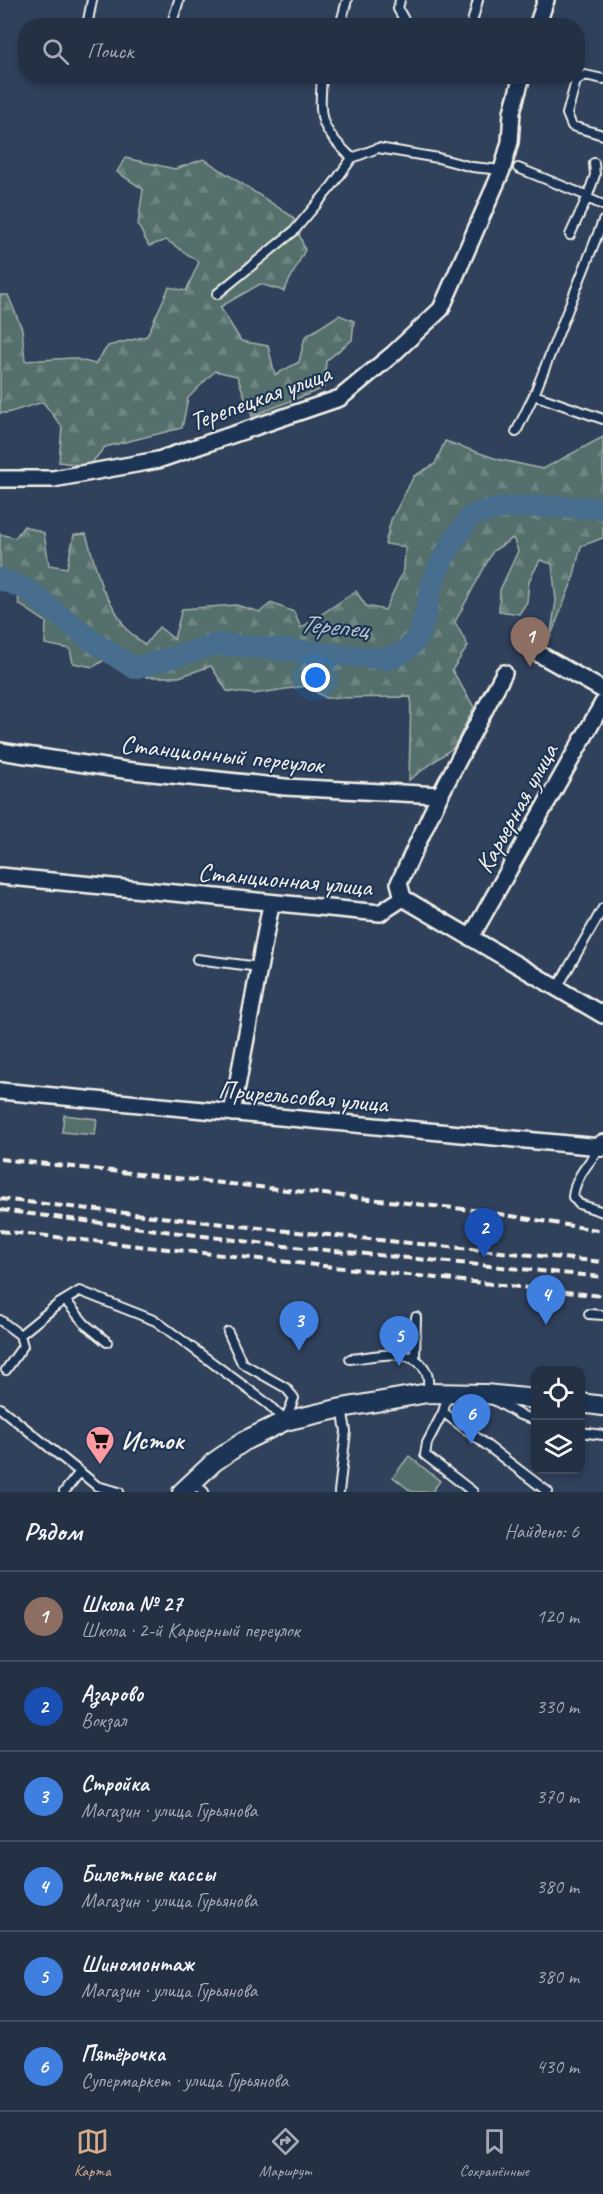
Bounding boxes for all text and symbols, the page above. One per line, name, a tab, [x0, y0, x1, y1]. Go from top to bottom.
search box	[18, 18, 585, 84]
icon: search	[39, 35, 72, 68]
text: Поиск	[87, 37, 133, 65]
street label: Терепецкая улица	[185, 356, 337, 438]
water label: Терепец	[299, 606, 372, 646]
pin: 1	[510, 618, 550, 667]
your location	[301, 663, 330, 692]
street label: Станционный переулок	[119, 727, 327, 782]
street label: Карьерная улица	[467, 736, 566, 879]
street label: Станционная улица	[197, 855, 375, 904]
street label: Прирельсовая улица	[217, 1073, 391, 1120]
pin: 2	[464, 1208, 504, 1258]
pin: 4	[526, 1276, 566, 1325]
pin: 3	[280, 1302, 318, 1351]
pin: 5	[380, 1316, 418, 1366]
map controls	[531, 1366, 585, 1474]
button: locate	[531, 1366, 585, 1420]
pin: 6	[452, 1394, 490, 1444]
button: layers	[531, 1420, 585, 1474]
supermarket icon: Исток	[84, 1424, 116, 1466]
place label: Исток	[121, 1424, 186, 1457]
text: Рядом	[24, 1515, 82, 1548]
text: Найдено: 6	[504, 1519, 579, 1544]
text: Школа № 27	[81, 1590, 182, 1618]
text: 1	[39, 1604, 48, 1629]
text: 120 m	[536, 1604, 579, 1629]
text: Школа · 2-й Карьерный переулок	[81, 1618, 300, 1643]
text: Азарово	[81, 1680, 143, 1708]
text: 2	[39, 1694, 48, 1719]
text: 330 m	[536, 1694, 579, 1719]
text: Вокзал	[81, 1708, 126, 1733]
text: Стройка	[81, 1770, 149, 1798]
text: 3	[39, 1784, 48, 1809]
text: 370 m	[536, 1784, 579, 1809]
text: Магазин · улица Гурьянова	[81, 1798, 257, 1823]
text: Билетные кассы	[81, 1860, 215, 1888]
text: 4	[39, 1874, 48, 1899]
text: 380 m	[536, 1874, 579, 1899]
text: Магазин · улица Гурьянова	[81, 1888, 257, 1913]
text: Шиномонтаж	[81, 1950, 194, 1978]
text: 5	[39, 1964, 48, 1989]
text: 380 m	[536, 1964, 579, 1989]
text: Магазин · улица Гурьянова	[81, 1978, 257, 2003]
text: Пятёрочка	[81, 2040, 165, 2068]
text: 6	[39, 2054, 48, 2079]
text: 430 m	[536, 2054, 579, 2079]
text: Супермаркет · улица Гурьянова	[81, 2068, 288, 2093]
tab: Карта	[74, 2125, 111, 2181]
tab: Маршрут	[259, 2125, 311, 2181]
tab: Сохранённые	[459, 2125, 529, 2181]

